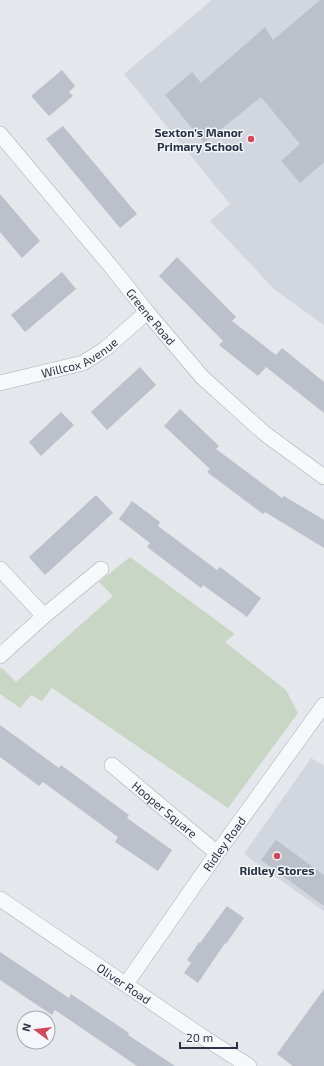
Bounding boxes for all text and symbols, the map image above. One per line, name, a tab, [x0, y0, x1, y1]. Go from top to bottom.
place label: Sexton's Manor Primary School	[155, 125, 243, 154]
marker: Sexton's Manor Primary School	[246, 134, 256, 144]
street label: Greene Road	[124, 285, 179, 348]
street label: Willcox Avenue	[40, 334, 120, 380]
street label: Hooper Square	[130, 778, 200, 841]
street label: Ridley Road	[200, 814, 248, 874]
marker: Ridley Stores	[272, 851, 282, 861]
place label: Ridley Stores	[239, 863, 315, 878]
street label: Oliver Road	[94, 960, 154, 1007]
north arrow	[16, 1010, 56, 1050]
text: N	[19, 1022, 33, 1033]
scale bar	[180, 1024, 237, 1050]
text: 20 m	[186, 1030, 213, 1044]

